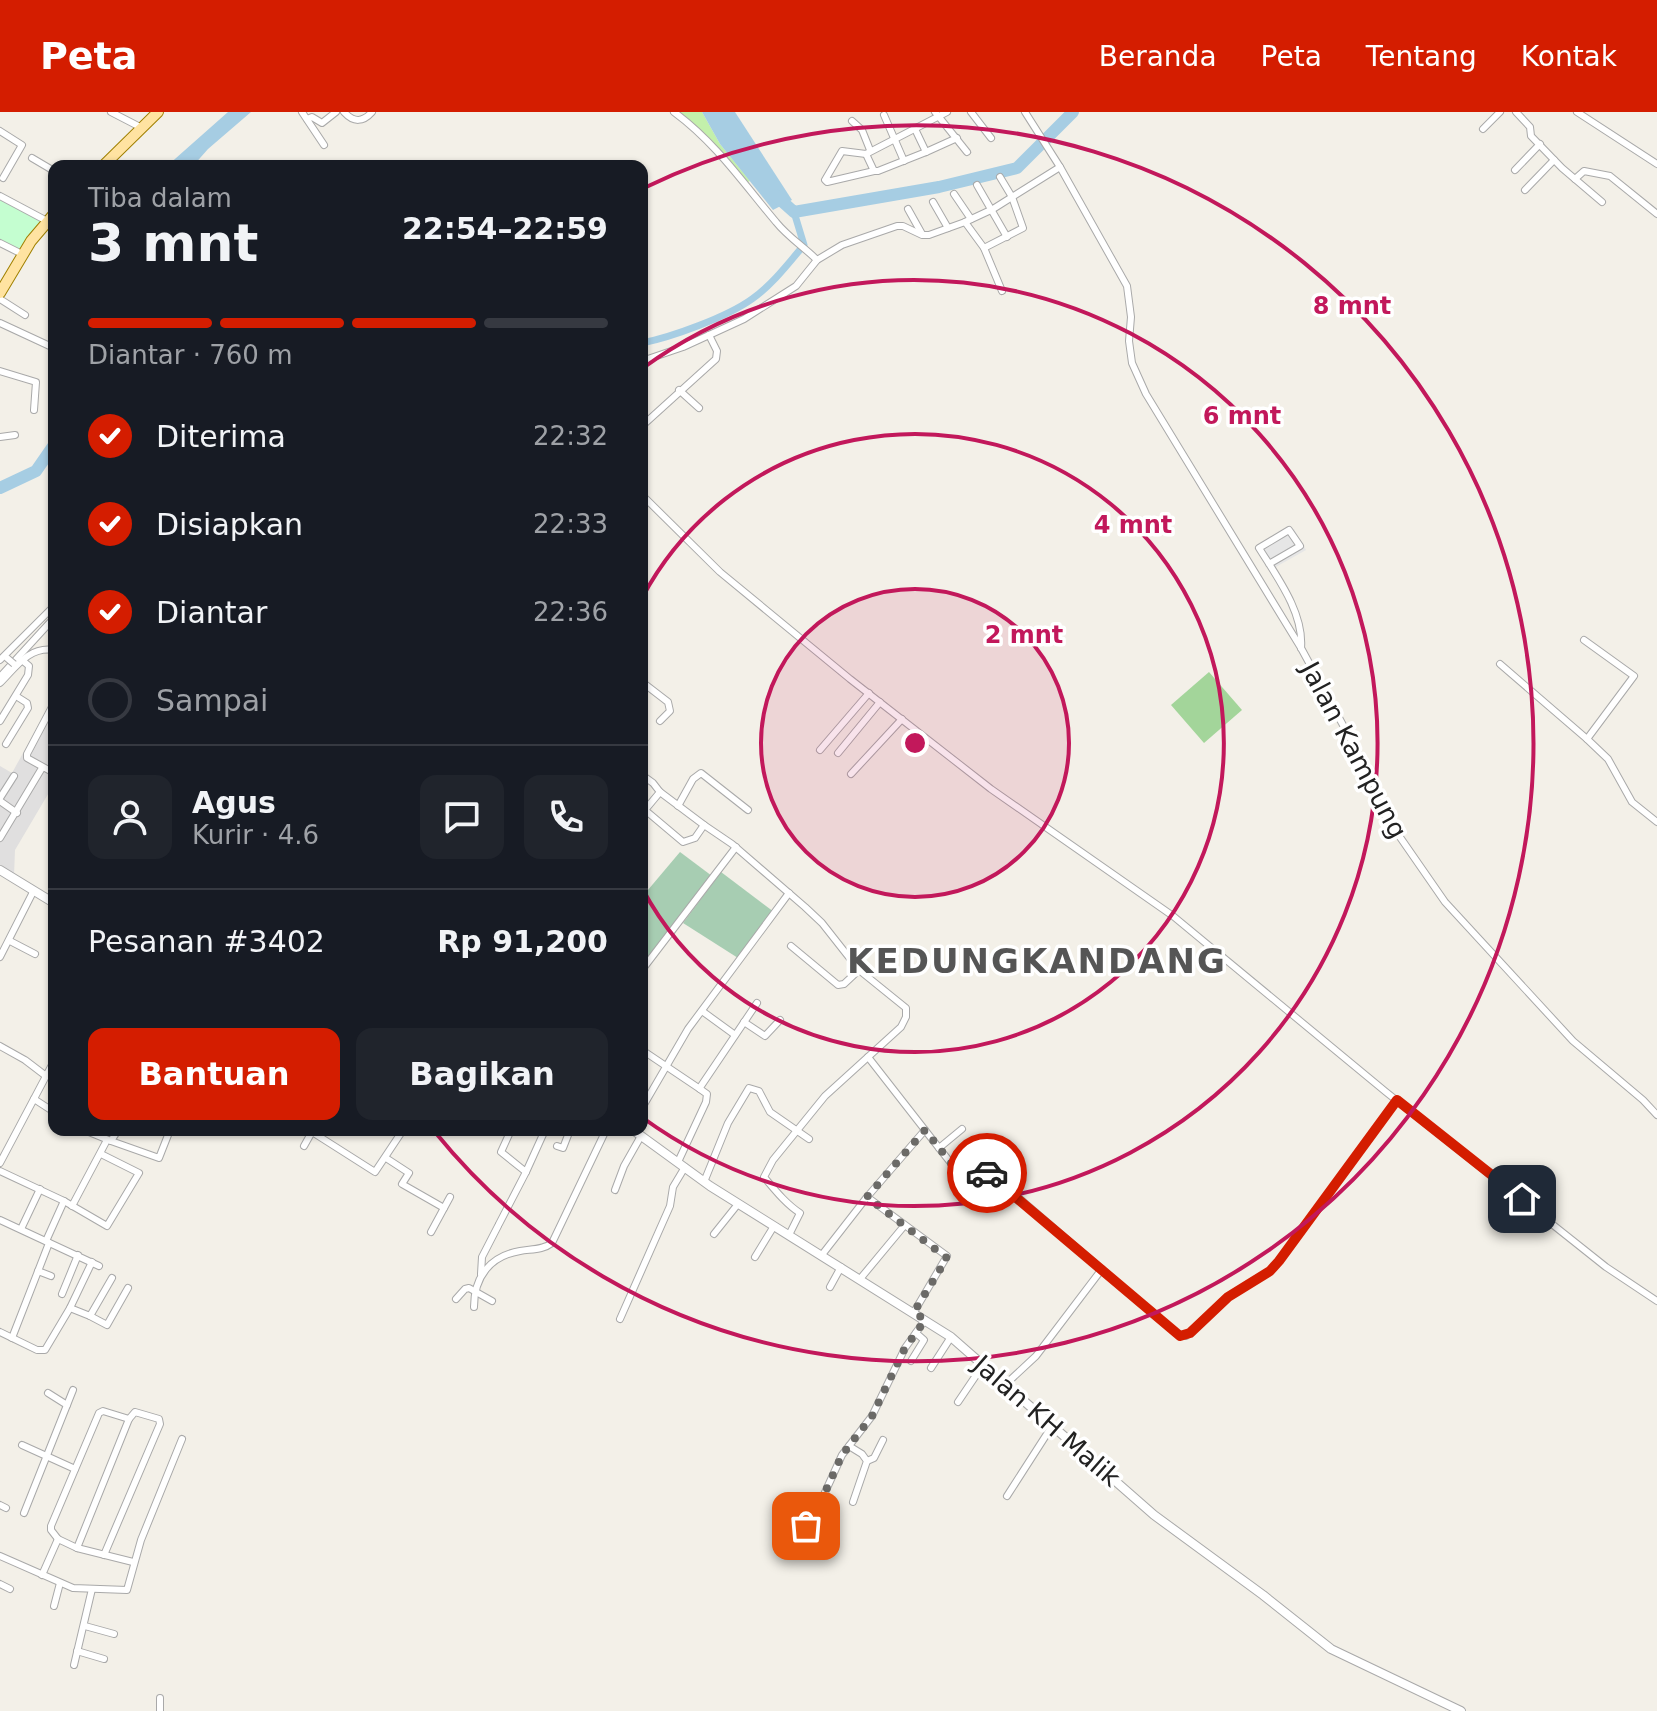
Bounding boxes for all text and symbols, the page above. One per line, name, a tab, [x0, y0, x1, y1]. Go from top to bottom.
text: Peta	[40, 34, 137, 78]
text: Beranda	[1099, 40, 1217, 73]
text: Peta	[1261, 40, 1322, 73]
text: Tentang	[1366, 40, 1477, 73]
text: Kontak	[1521, 40, 1617, 73]
text: Tiba dalam	[88, 183, 232, 213]
text: 22:54–22:59	[402, 211, 608, 246]
text: 3 mnt	[88, 213, 258, 273]
text: 8 mnt	[1313, 292, 1391, 320]
text: Diantar · 760 m	[88, 340, 292, 370]
text: 6 mnt	[1203, 402, 1281, 430]
icon: check	[88, 414, 132, 458]
text: Diterima	[156, 419, 286, 454]
text: 22:32	[533, 421, 608, 451]
icon: check	[88, 502, 132, 546]
text: Disiapkan	[156, 507, 303, 542]
text: 22:33	[533, 509, 608, 539]
text: 4 mnt	[1094, 511, 1172, 539]
icon: check	[88, 590, 132, 634]
text: Diantar	[156, 595, 267, 630]
text: 22:36	[533, 597, 608, 627]
text: 2 mnt	[985, 621, 1063, 649]
street label: Jalan Kampung	[1294, 655, 1413, 843]
text: Sampai	[156, 683, 268, 718]
centre of rings	[901, 729, 929, 757]
button: person	[88, 775, 172, 859]
button: chat	[420, 775, 504, 859]
button: phone	[524, 775, 608, 859]
text: Agus	[192, 785, 276, 820]
text: Kurir · 4.6	[192, 820, 319, 850]
text: Pesanan #3402	[88, 924, 325, 959]
text: Rp 91,200	[437, 924, 608, 959]
district label: KEDUNGKANDANG	[847, 941, 1227, 981]
button: Bantuan	[88, 1028, 340, 1120]
button: Bagikan	[356, 1028, 608, 1120]
courier	[947, 1133, 1027, 1213]
icon: car	[965, 1151, 1009, 1195]
pin	[1488, 1165, 1556, 1233]
icon: home	[1500, 1177, 1544, 1221]
street label: Jalan KH Malik	[966, 1348, 1126, 1493]
pin	[772, 1492, 840, 1560]
icon: bag	[784, 1504, 828, 1548]

